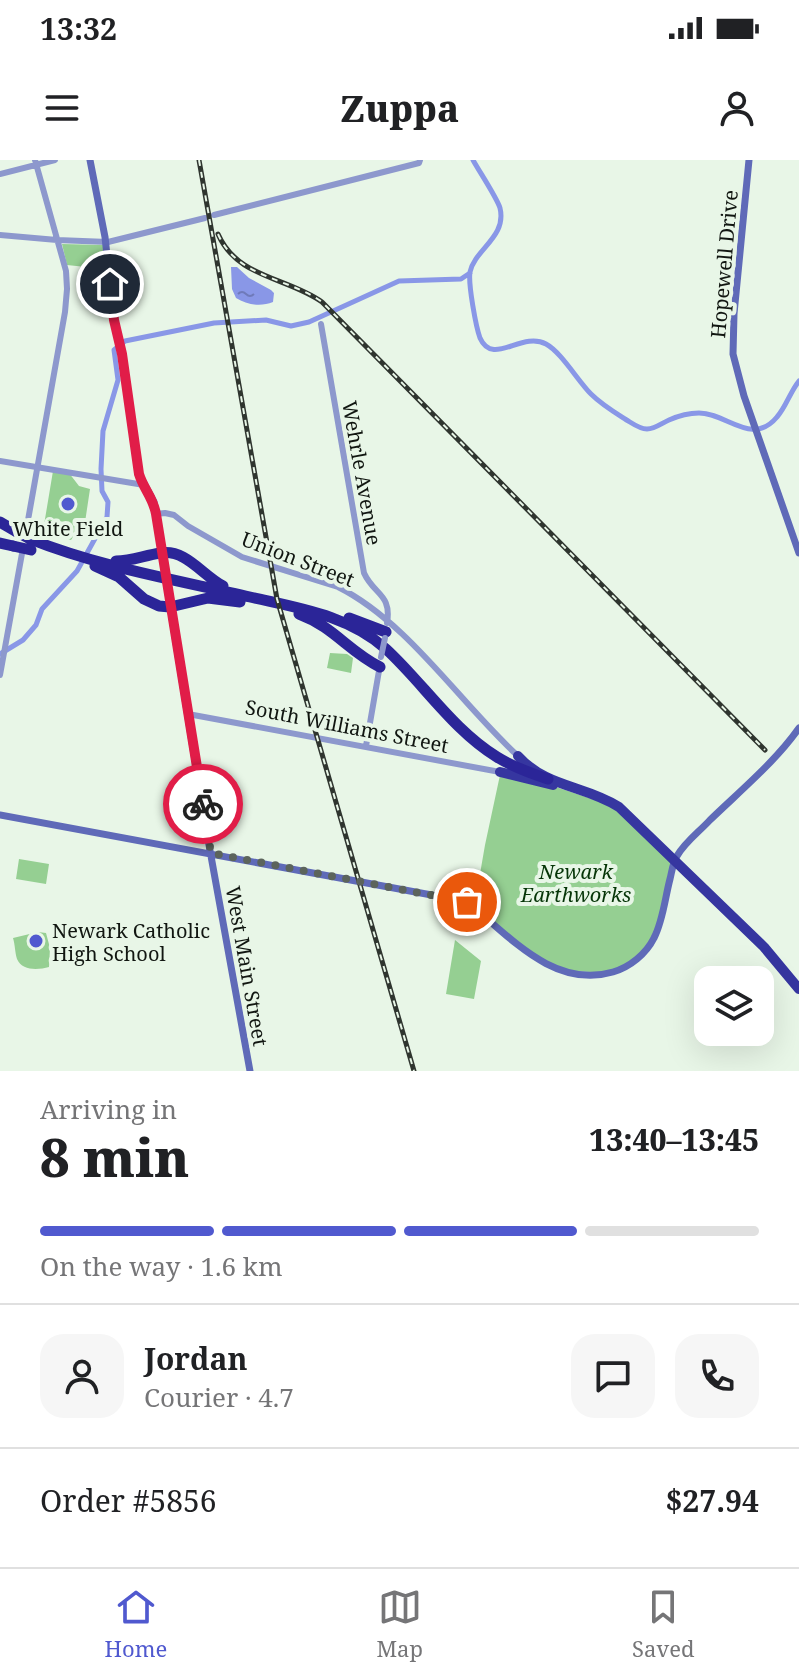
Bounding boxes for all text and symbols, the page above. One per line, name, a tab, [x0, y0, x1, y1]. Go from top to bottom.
text: 13:32	[40, 8, 117, 49]
text: Zuppa	[340, 84, 459, 133]
icon: menu	[40, 86, 84, 130]
icon: person	[715, 86, 759, 130]
street label: Hopewell Drive	[704, 189, 744, 339]
pin	[76, 250, 144, 318]
icon: home	[88, 262, 132, 306]
street label: Wehrle Avenue	[336, 399, 388, 547]
marker: White Field	[59, 495, 77, 513]
place label: White Field	[13, 515, 123, 542]
street label: Union Street	[238, 525, 358, 593]
street label: South Williams Street	[243, 693, 451, 759]
courier	[163, 764, 243, 844]
icon: bike	[181, 782, 225, 826]
park label: Newark Earthworks	[520, 858, 631, 908]
pin	[433, 868, 501, 936]
icon: bag	[445, 880, 489, 924]
street label: West Main Street	[220, 884, 274, 1048]
place label: Newark Catholic High School	[52, 917, 210, 967]
marker: Newark Catholic High School	[27, 932, 45, 950]
map controls	[694, 966, 774, 1046]
button: layers	[694, 966, 774, 1046]
text: Arriving in	[40, 1091, 177, 1127]
text: 13:40–13:45	[589, 1119, 759, 1160]
text: 8 min	[40, 1121, 189, 1192]
text: On the way · 1.6 km	[40, 1248, 283, 1284]
button: person	[40, 1334, 124, 1418]
button: chat	[571, 1334, 655, 1418]
button: phone	[675, 1334, 759, 1418]
text: Jordan	[144, 1338, 247, 1379]
text: Courier · 4.7	[144, 1379, 294, 1415]
text: Order #5856	[40, 1480, 217, 1521]
text: $27.94	[665, 1480, 759, 1521]
tab: Home	[105, 1585, 167, 1663]
tab: Map	[376, 1585, 423, 1663]
tab: Saved	[632, 1585, 694, 1663]

